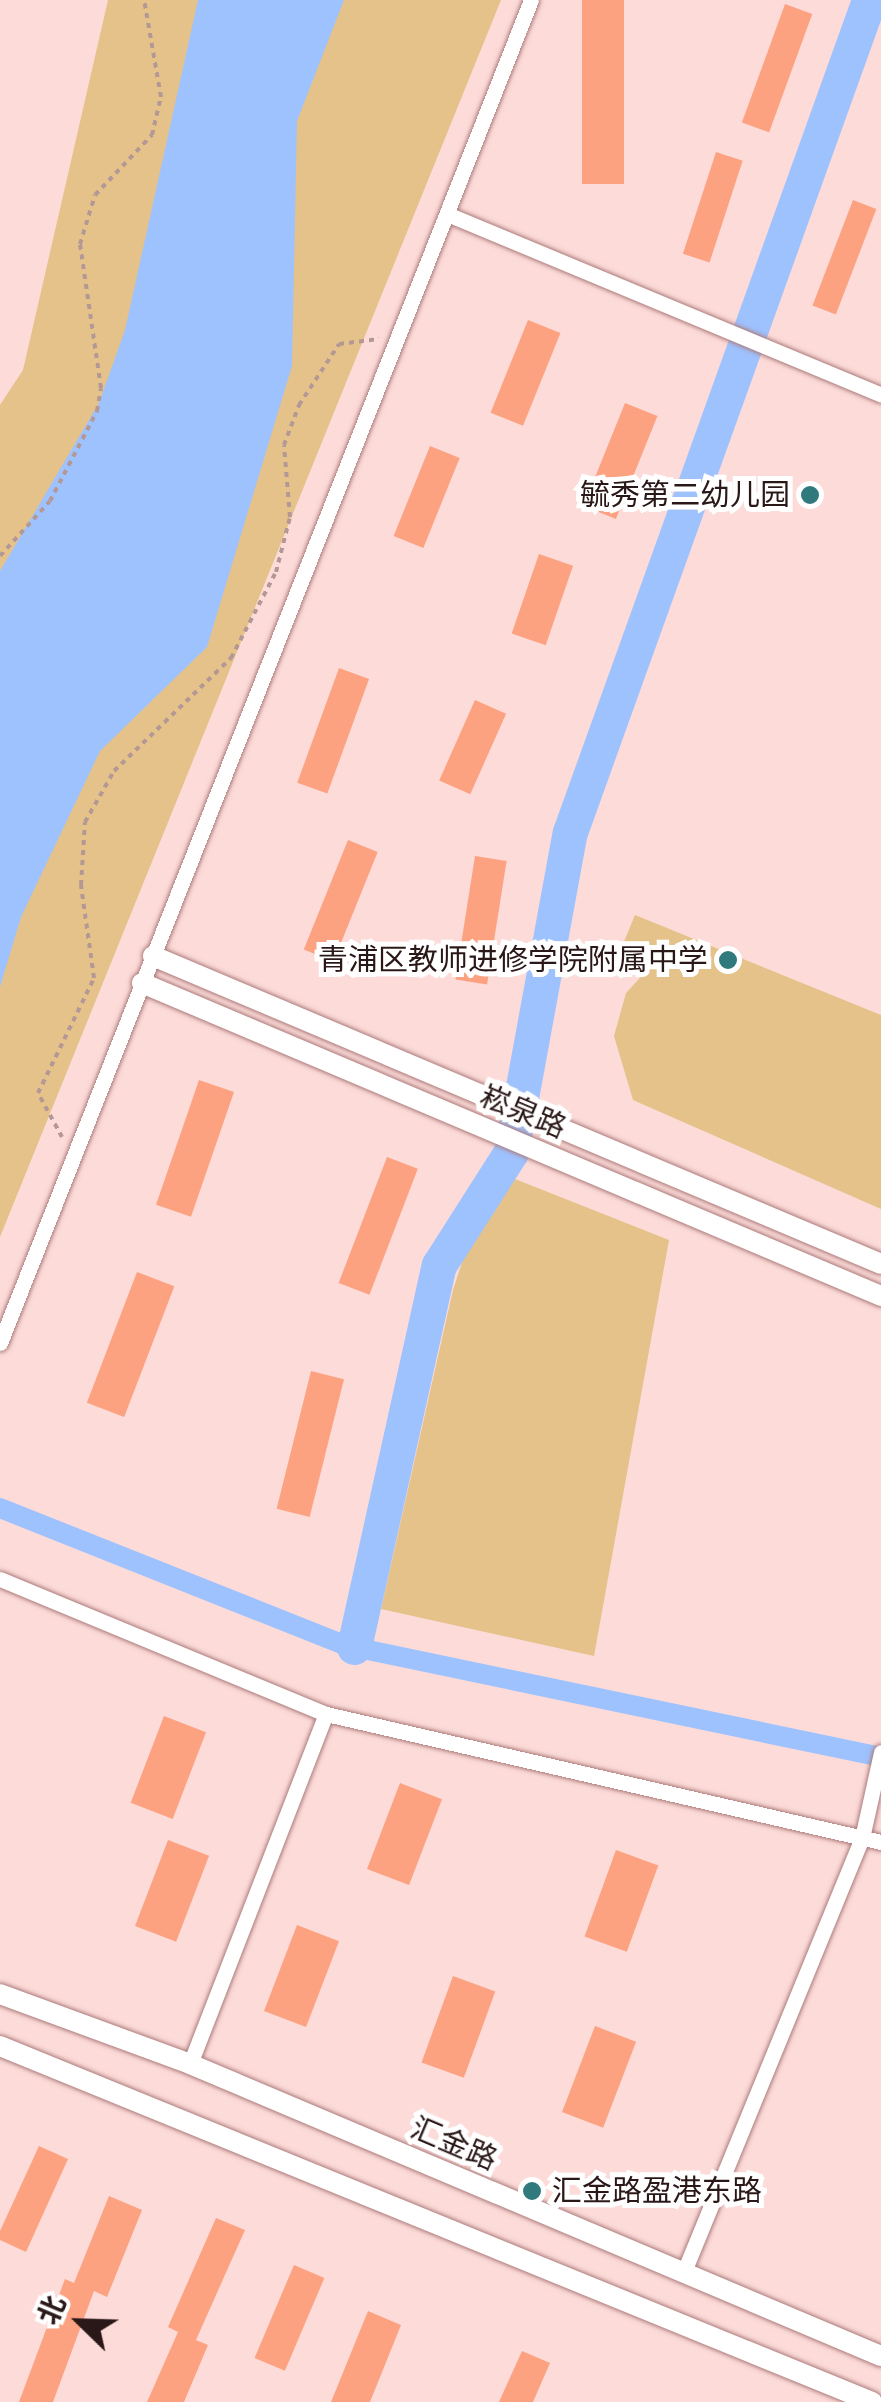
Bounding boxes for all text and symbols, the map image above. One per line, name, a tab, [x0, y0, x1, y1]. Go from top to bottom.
place label: 毓秀第二幼儿园	[580, 477, 790, 513]
marker: 毓秀第二幼儿园	[799, 484, 821, 506]
place label: 青浦区教师进修学院附属中学	[318, 942, 708, 978]
marker: 青浦区教师进修学院附属中学	[717, 949, 739, 971]
street label: 崧泉路	[475, 1078, 571, 1146]
street label: 汇金路	[406, 2110, 502, 2178]
place label: 汇金路盈港东路	[552, 2173, 762, 2209]
marker: 汇金路盈港东路	[521, 2180, 543, 2202]
north arrow	[30, 2272, 130, 2372]
text: 北	[31, 2291, 73, 2329]

